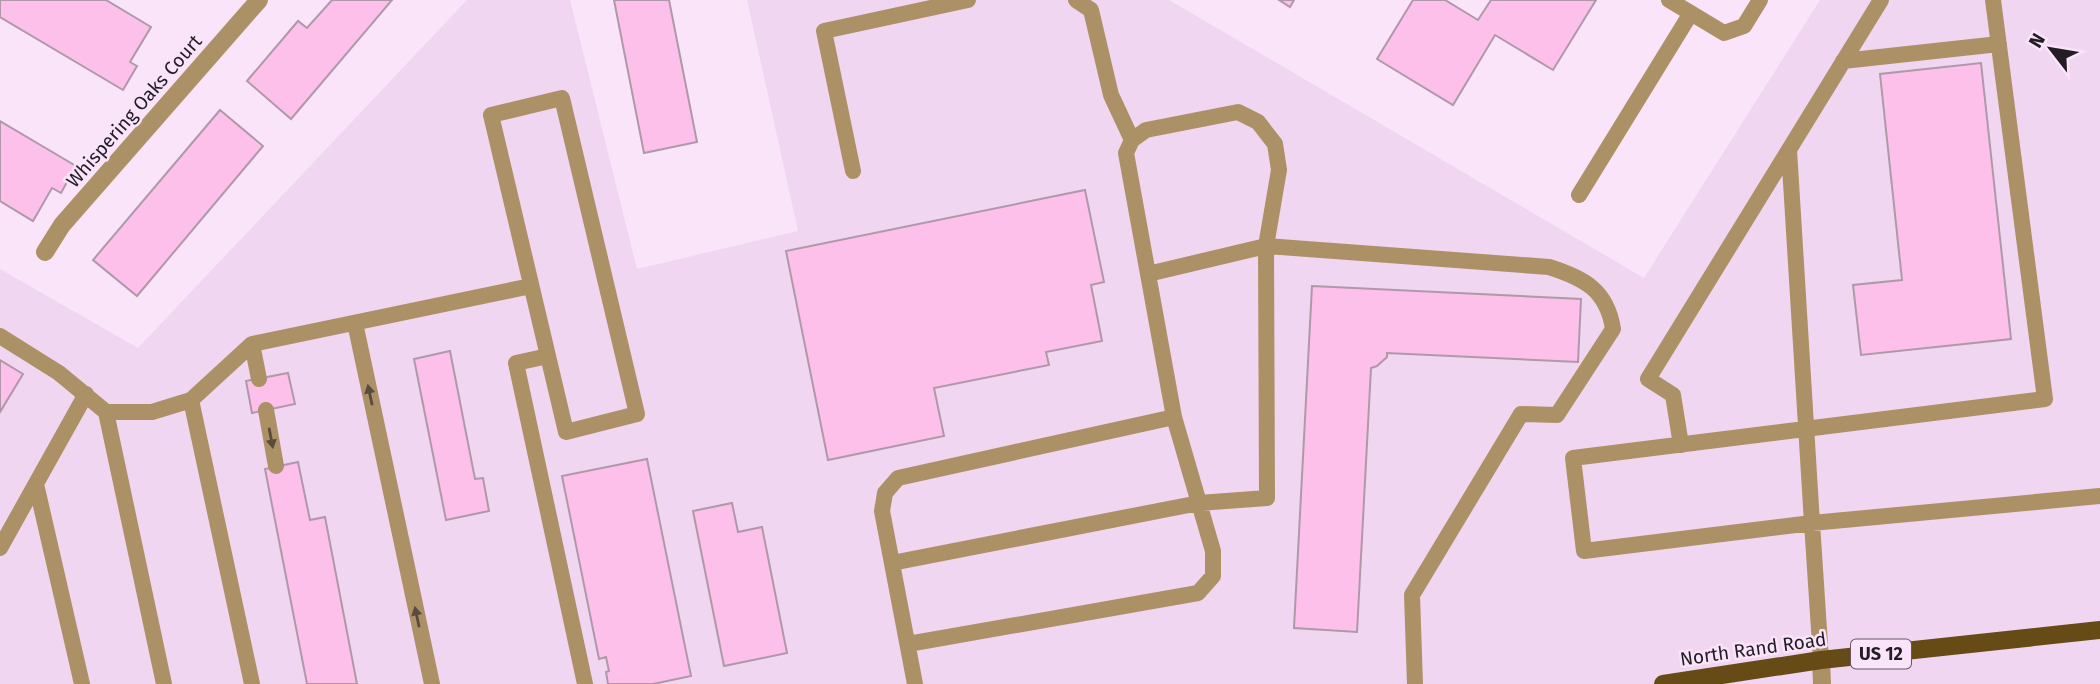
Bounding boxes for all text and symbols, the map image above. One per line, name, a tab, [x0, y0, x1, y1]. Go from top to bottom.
north arrow	[2016, 14, 2086, 84]
text: N	[2024, 29, 2050, 52]
street label: Whispering Oaks Court	[61, 30, 207, 192]
one-way arrow	[365, 384, 376, 406]
one-way arrow	[266, 427, 277, 449]
one-way arrow	[412, 606, 423, 628]
street label: North Rand Road	[1678, 627, 1828, 671]
road number: US 12	[1851, 640, 1911, 668]

